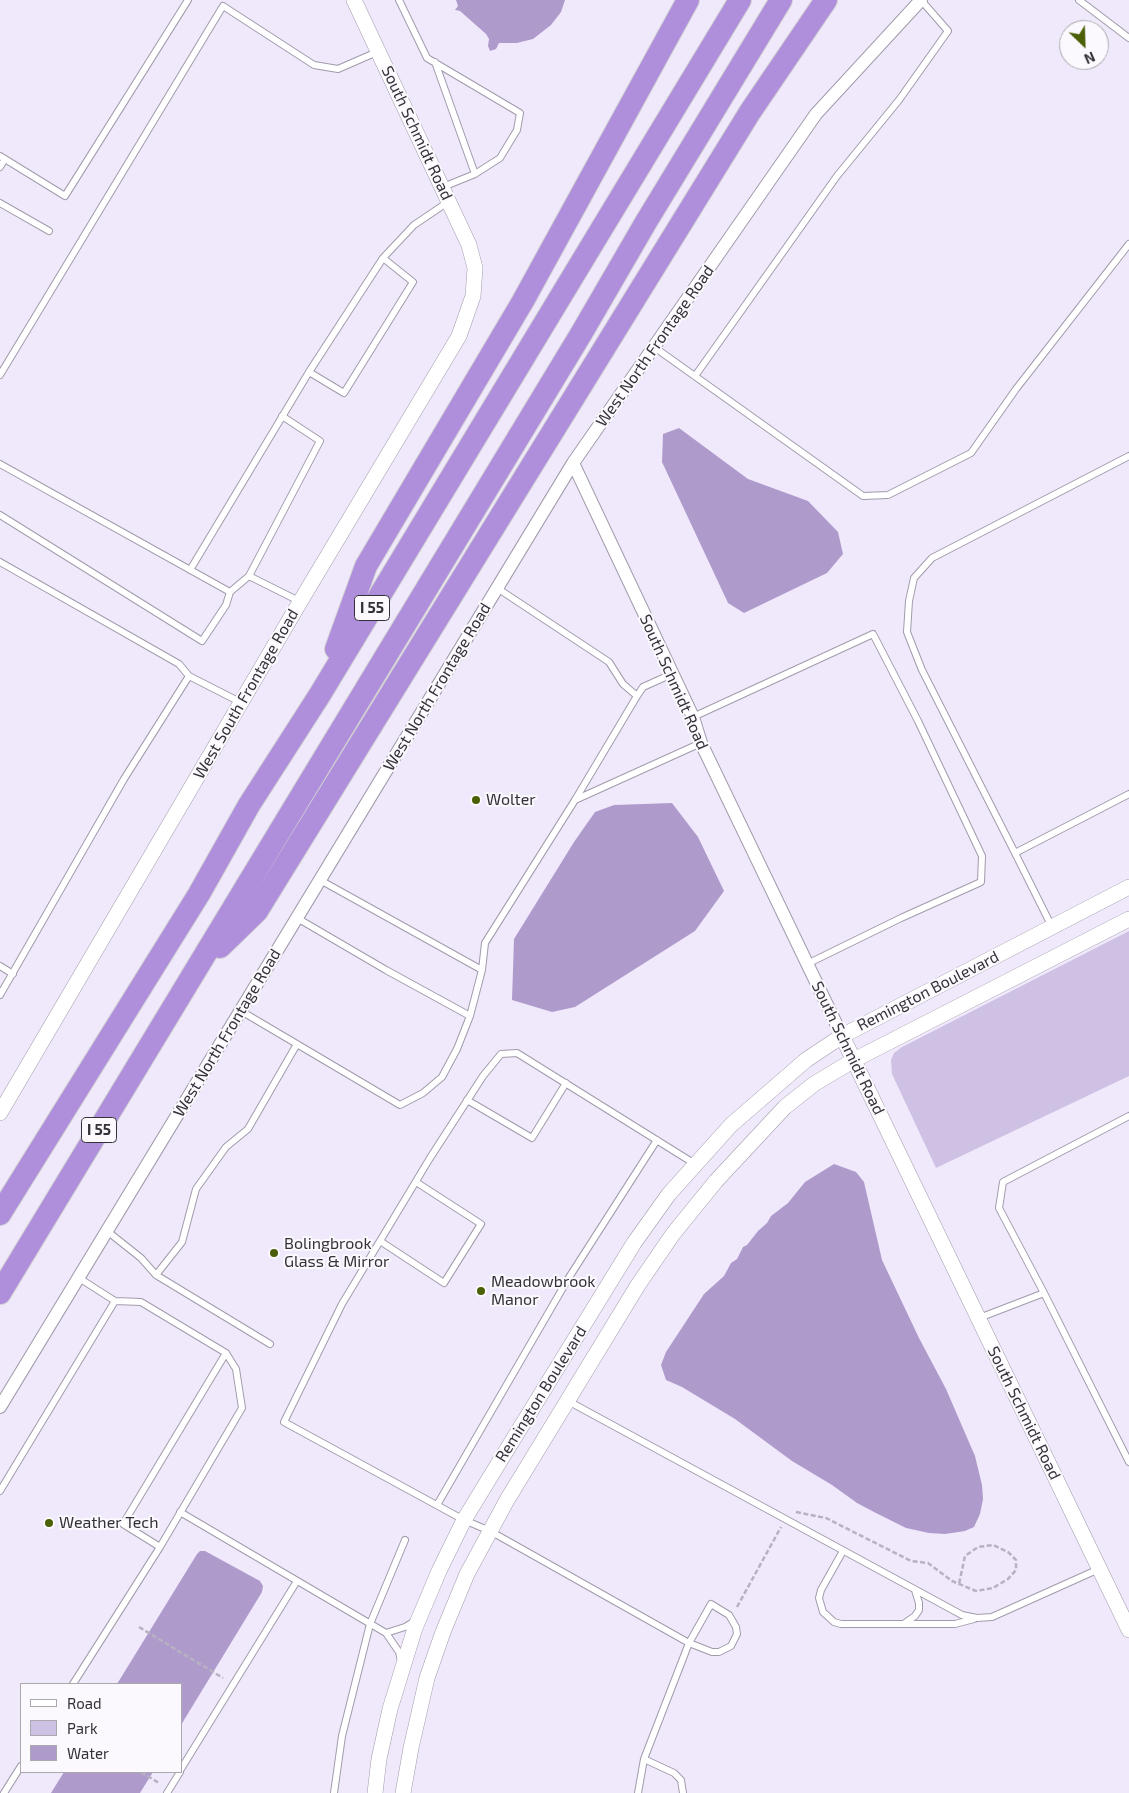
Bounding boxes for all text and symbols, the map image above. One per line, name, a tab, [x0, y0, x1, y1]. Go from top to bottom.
north arrow	[1059, 20, 1109, 70]
text: N	[1082, 48, 1098, 68]
street label: South Schmidt Road	[377, 63, 457, 203]
street label: West North Frontage Road	[592, 262, 718, 430]
road number: I 55	[354, 596, 390, 620]
street label: West North Frontage Road	[379, 599, 495, 775]
street label: West South Frontage Road	[189, 606, 303, 782]
street label: South Schmidt Road	[636, 611, 712, 753]
place label: Wolter	[486, 790, 536, 810]
marker: Wolter	[470, 794, 482, 806]
street label: West North Frontage Road	[169, 945, 285, 1121]
street label: Remington Boulevard	[854, 947, 1002, 1035]
street label: South Schmidt Road	[807, 978, 889, 1118]
road number: I 55	[82, 1118, 116, 1142]
place label: Bolingbrook Glass & Mirror	[284, 1234, 389, 1272]
marker: Bolingbrook Glass & Mirror	[268, 1247, 280, 1259]
place label: Meadowbrook Manor	[491, 1272, 595, 1310]
marker: Meadowbrook Manor	[475, 1285, 487, 1297]
street label: Remington Boulevard	[491, 1322, 591, 1466]
street label: South Schmidt Road	[983, 1343, 1065, 1483]
place label: Weather Tech	[59, 1513, 158, 1533]
marker: Weather Tech	[43, 1517, 55, 1529]
legend	[20, 1683, 182, 1773]
text: Road	[67, 1694, 102, 1712]
text: Park	[67, 1719, 98, 1737]
text: Water	[67, 1744, 109, 1762]

